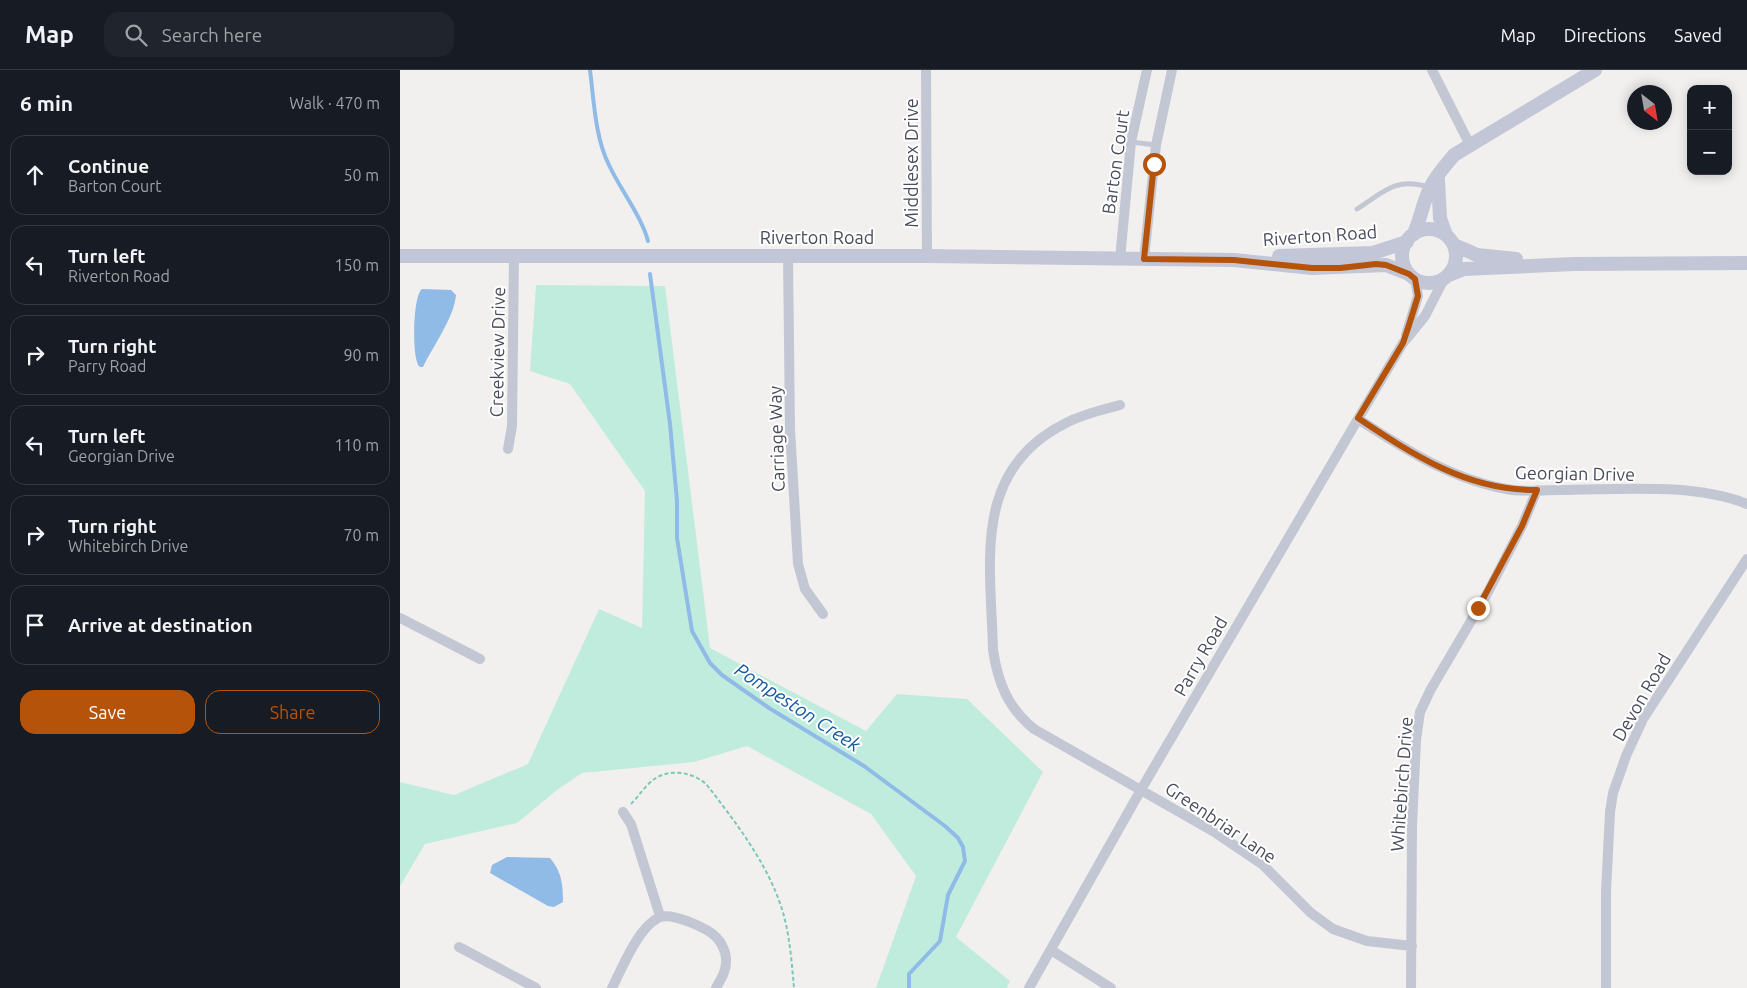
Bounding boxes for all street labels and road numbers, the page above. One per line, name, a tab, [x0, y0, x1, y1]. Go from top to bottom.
street label: Middlesex Drive	[901, 98, 921, 228]
street label: Barton Court	[1098, 109, 1132, 215]
street label: Riverton Road	[1262, 221, 1378, 249]
street label: Riverton Road	[760, 227, 874, 247]
street label: Creekview Drive	[486, 287, 508, 417]
street label: Carriage Way	[764, 385, 788, 492]
street label: Georgian Drive	[1515, 462, 1635, 484]
street label: Parry Road	[1169, 613, 1231, 699]
street label: Devon Road	[1608, 650, 1674, 744]
street label: Whitebirch Drive	[1386, 716, 1416, 852]
street label: Greenbriar Lane	[1162, 778, 1280, 866]

